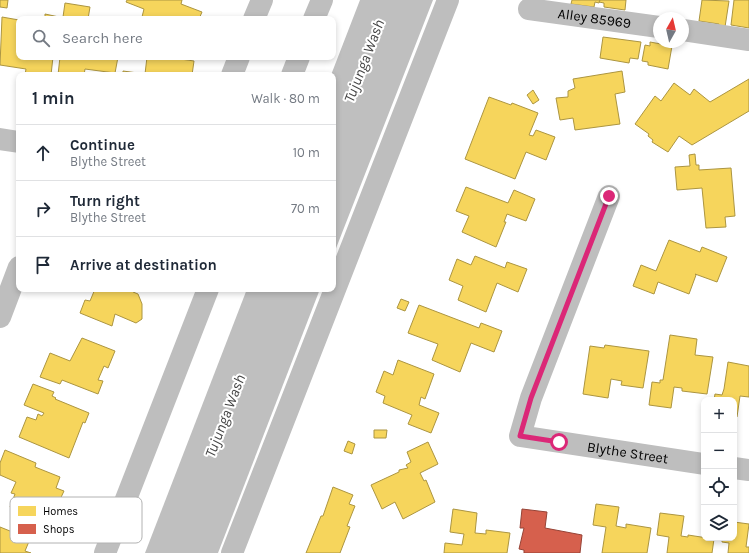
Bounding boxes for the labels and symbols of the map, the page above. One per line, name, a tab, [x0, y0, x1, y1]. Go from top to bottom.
street label: Alley 85969	[557, 5, 632, 32]
north arrow	[653, 12, 689, 48]
water label: Tujunga Wash	[340, 17, 388, 105]
route end	[600, 187, 618, 205]
water label: Tujunga Wash	[201, 372, 249, 460]
route start	[550, 433, 568, 451]
street label: Blythe Street	[586, 438, 669, 467]
legend	[10, 497, 142, 543]
text: Homes	[43, 505, 78, 518]
text: Shops	[43, 523, 75, 536]

